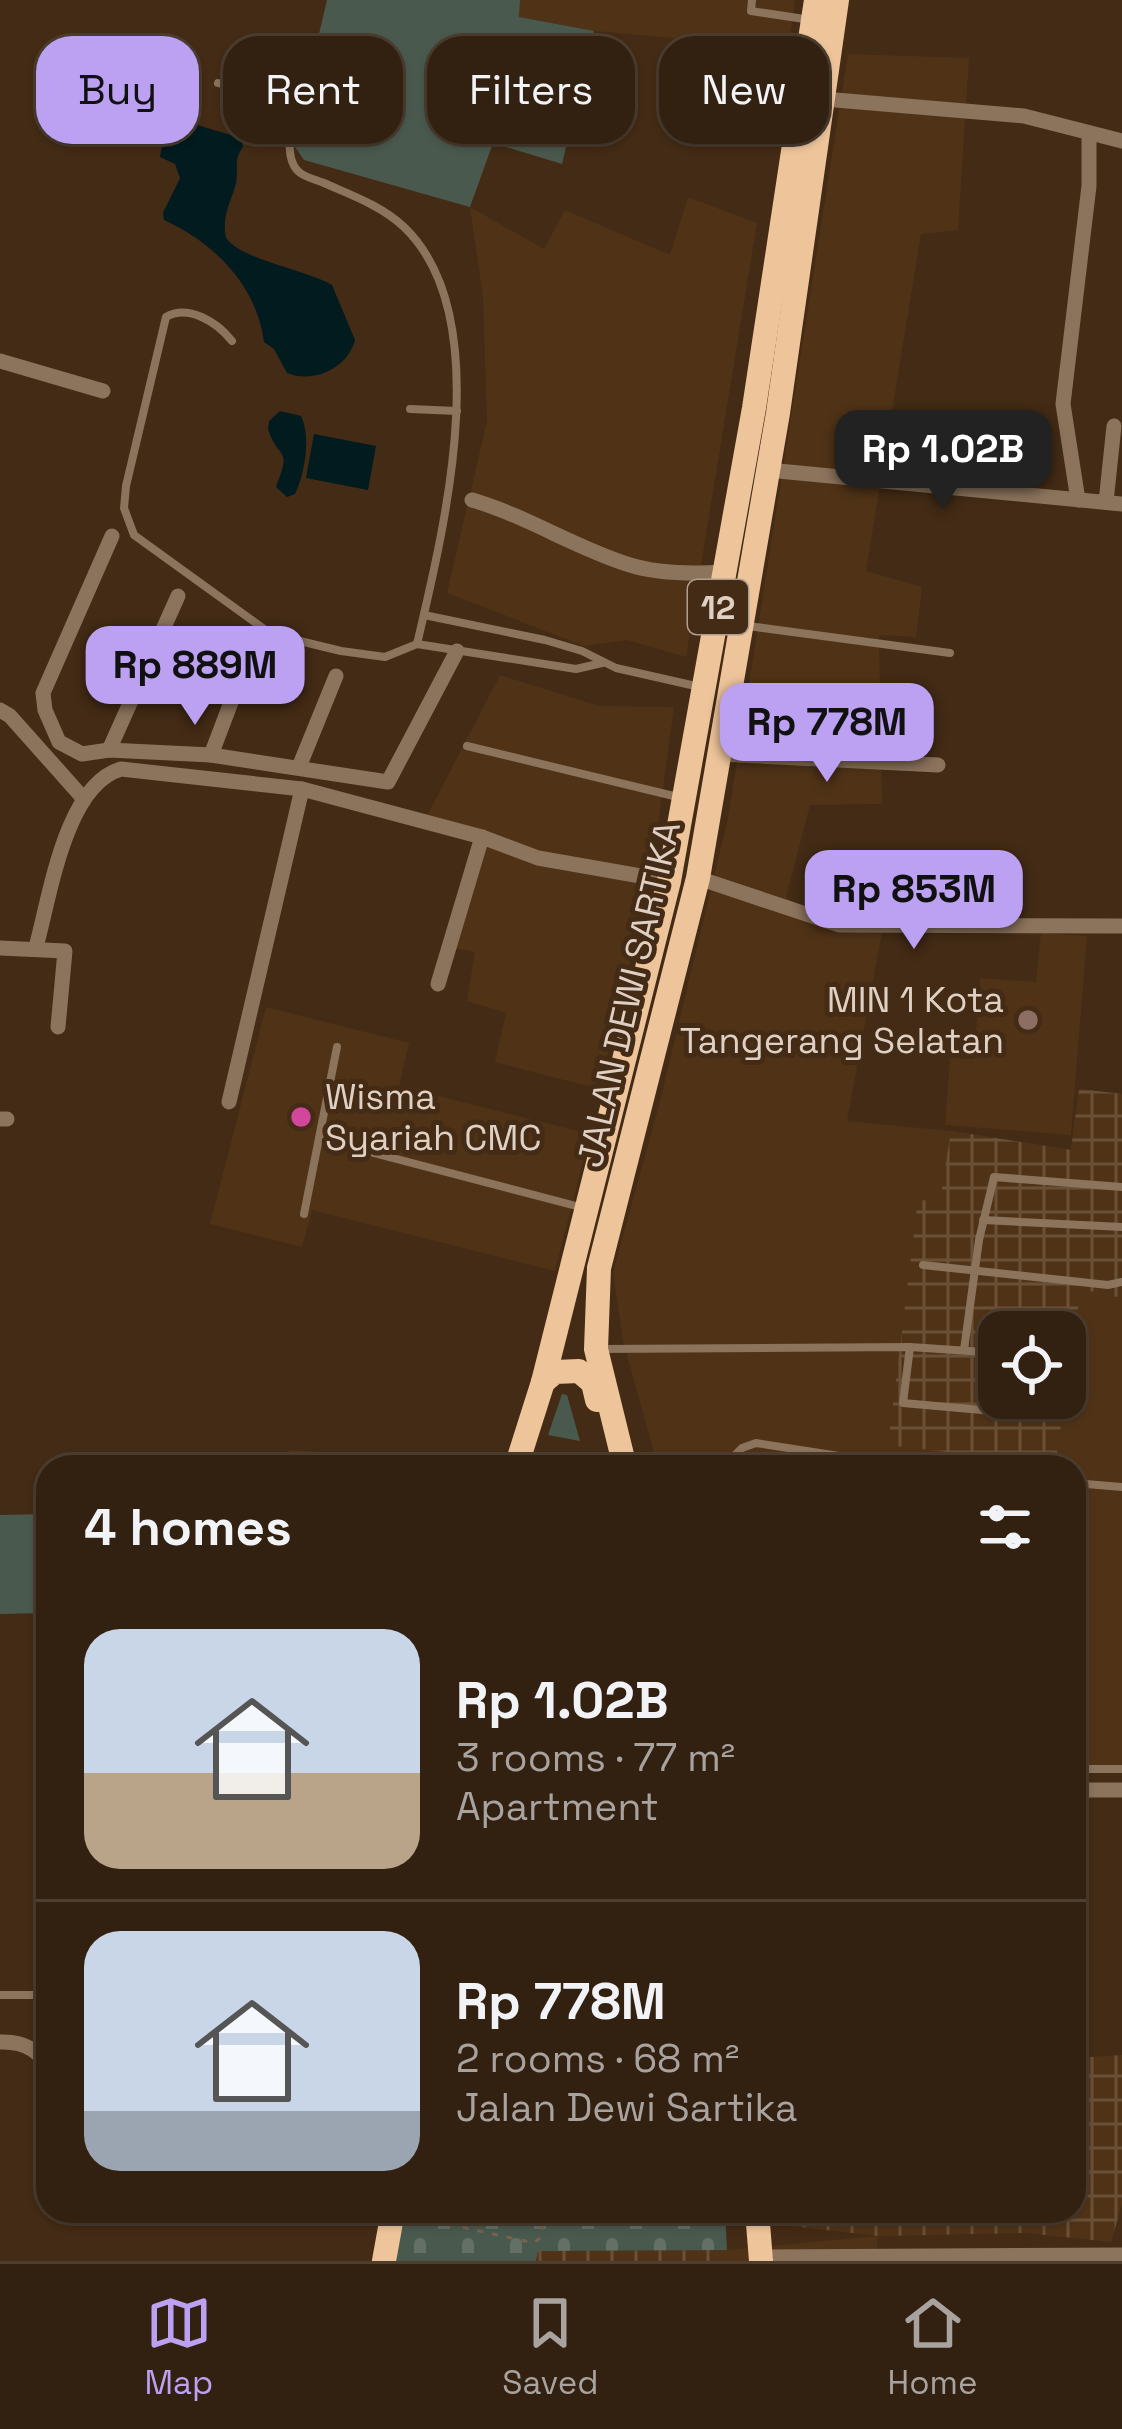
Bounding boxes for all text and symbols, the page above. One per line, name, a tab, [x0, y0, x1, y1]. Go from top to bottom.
chip: Buy	[36, 36, 199, 144]
chip: Rent	[223, 36, 403, 144]
chip: Filters	[427, 36, 635, 144]
chip: New	[659, 36, 829, 144]
pin: Rp 1.02B	[819, 410, 1067, 512]
text: Rp 1.02B	[862, 424, 1024, 473]
road number: 12	[688, 580, 748, 634]
pin: Rp 889M	[84, 626, 306, 728]
text: Rp 889M	[113, 640, 277, 689]
pin: Rp 778M	[716, 683, 938, 785]
text: Rp 778M	[747, 697, 907, 746]
street label: JALAN DEWI SARTIKA	[567, 817, 691, 1172]
pin: Rp 853M	[803, 850, 1025, 952]
text: Rp 853M	[832, 864, 996, 913]
place label: MIN 1 Kota Tangerang Selatan	[680, 977, 1004, 1064]
marker: MIN 1 Kota Tangerang Selatan	[1015, 1007, 1041, 1033]
place label: Wisma Syariah CMC	[325, 1074, 542, 1161]
marker: Wisma Syariah CMC	[288, 1104, 314, 1130]
map controls	[978, 1311, 1086, 1419]
button: locate	[978, 1311, 1086, 1419]
icon: filters	[972, 1494, 1038, 1560]
text: 4 homes	[84, 1495, 292, 1560]
text: Rp 1.02B	[456, 1668, 669, 1733]
icon: home	[180, 1677, 324, 1821]
text: 3 rooms · 77 m²	[456, 1733, 735, 1782]
text: Apartment	[456, 1782, 659, 1831]
text: Rp 778M	[456, 1969, 666, 2034]
icon: home	[180, 1979, 324, 2123]
text: 2 rooms · 68 m²	[456, 2034, 739, 2083]
text: Jalan Dewi Sartika	[456, 2083, 797, 2132]
tab: Map	[145, 2290, 213, 2404]
tab: Saved	[502, 2290, 599, 2404]
tab: Home	[888, 2290, 977, 2404]

